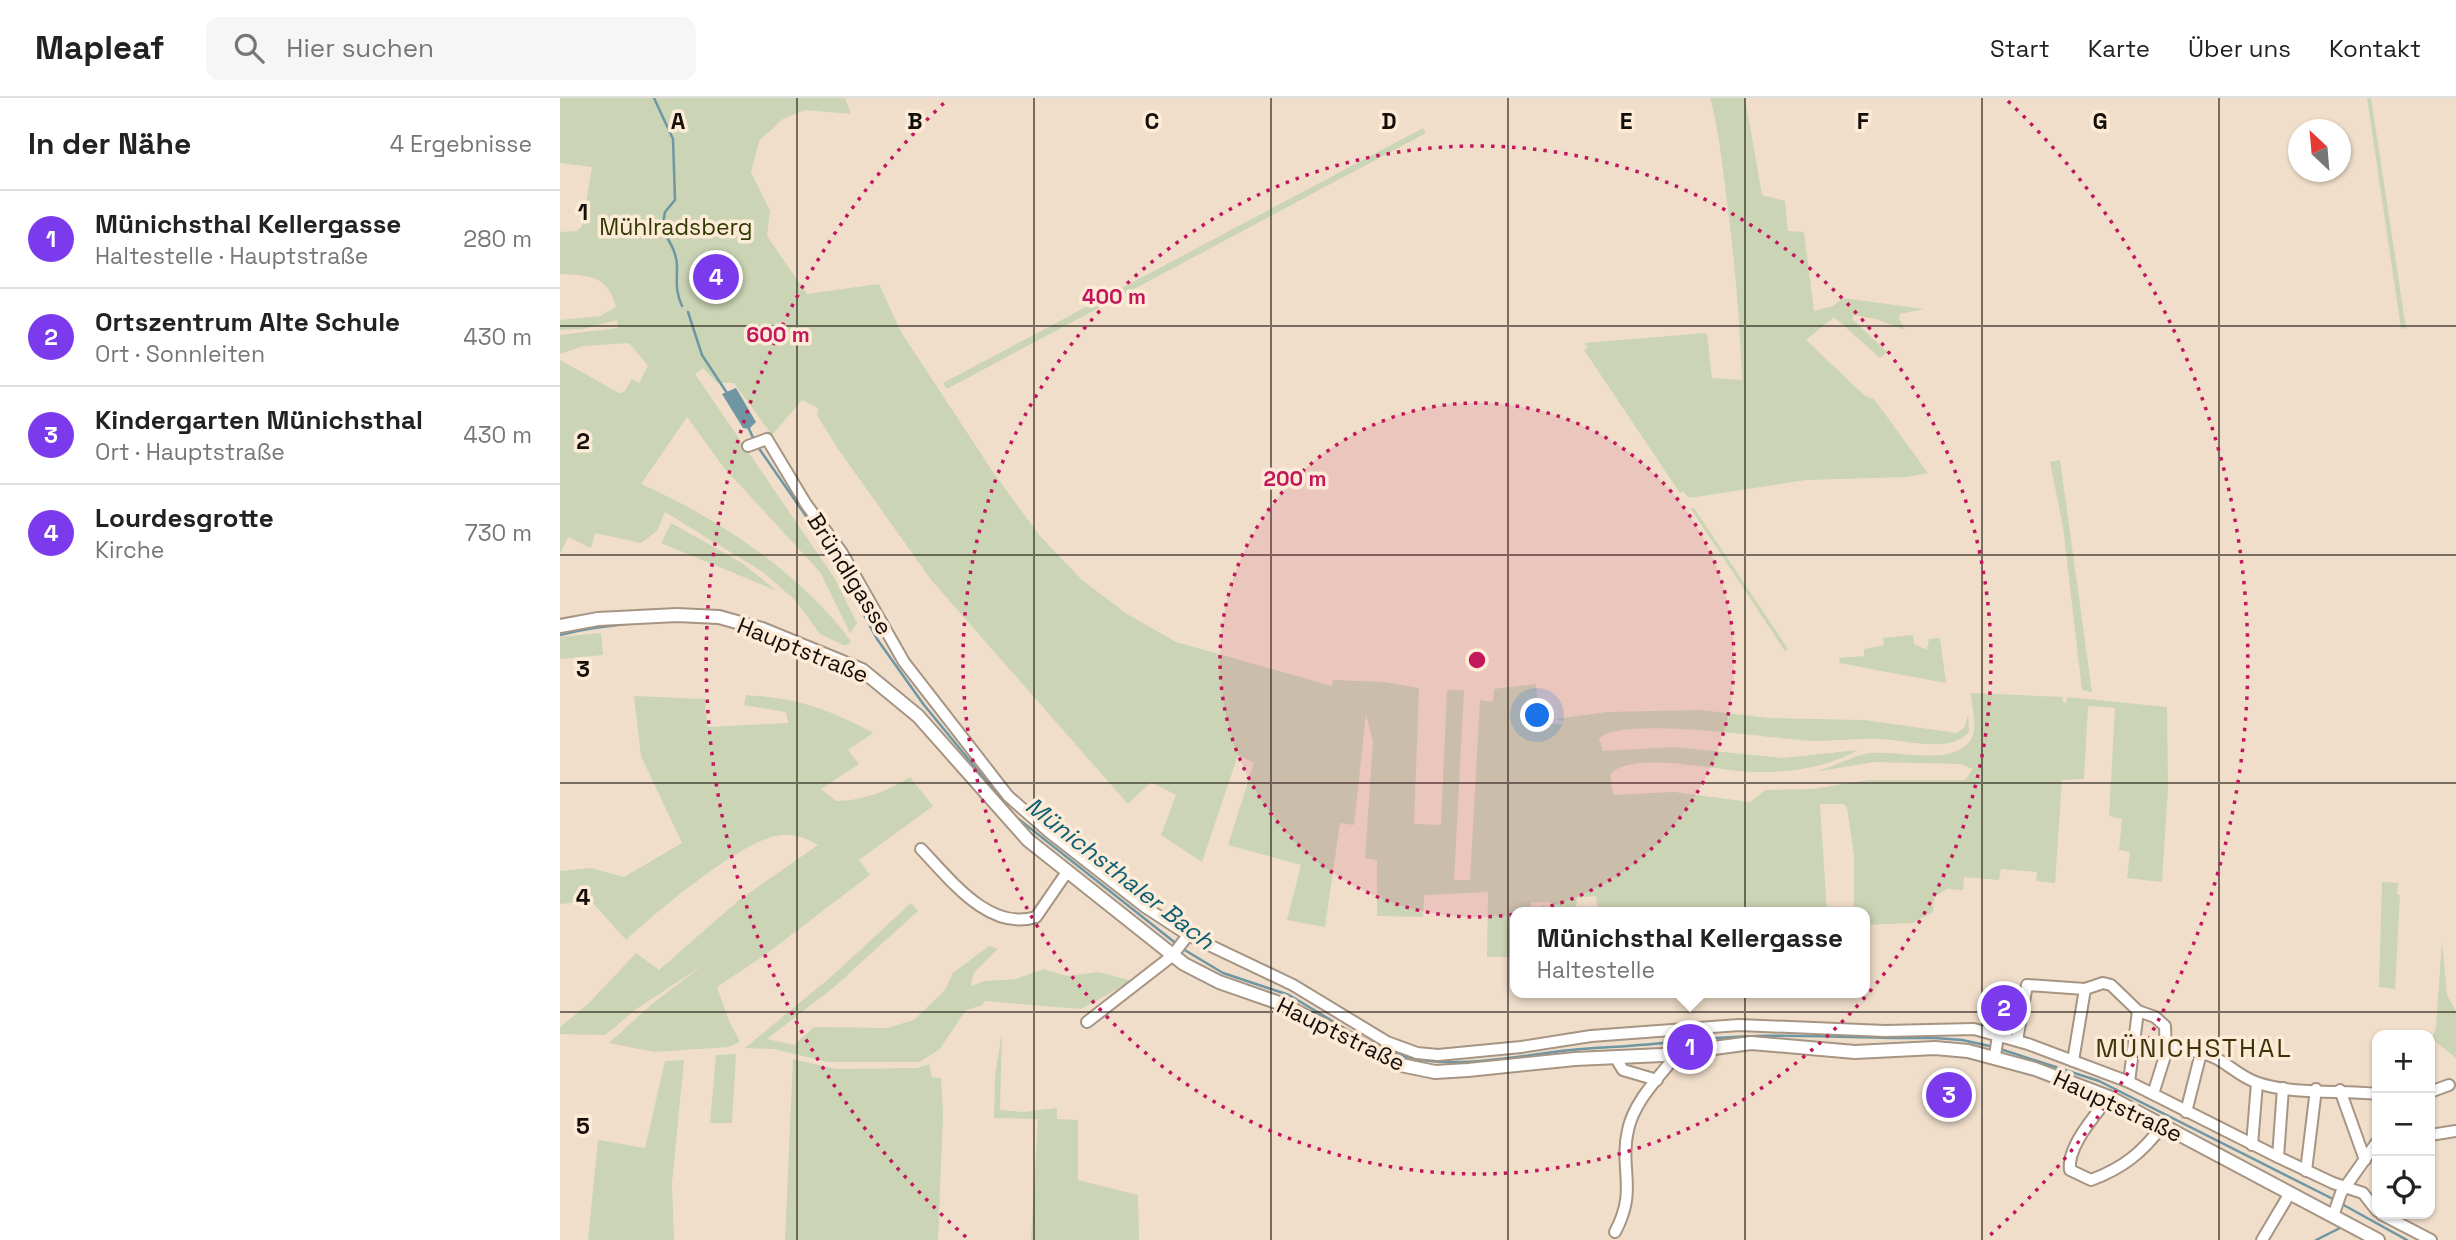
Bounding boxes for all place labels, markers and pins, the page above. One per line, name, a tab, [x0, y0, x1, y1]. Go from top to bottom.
pin: 4	[693, 251, 739, 303]
centre of rings	[1465, 648, 1489, 672]
pin: 2	[1981, 982, 2027, 1034]
pin: 1	[1667, 1021, 1713, 1073]
pin: 3	[1926, 1069, 1972, 1121]

